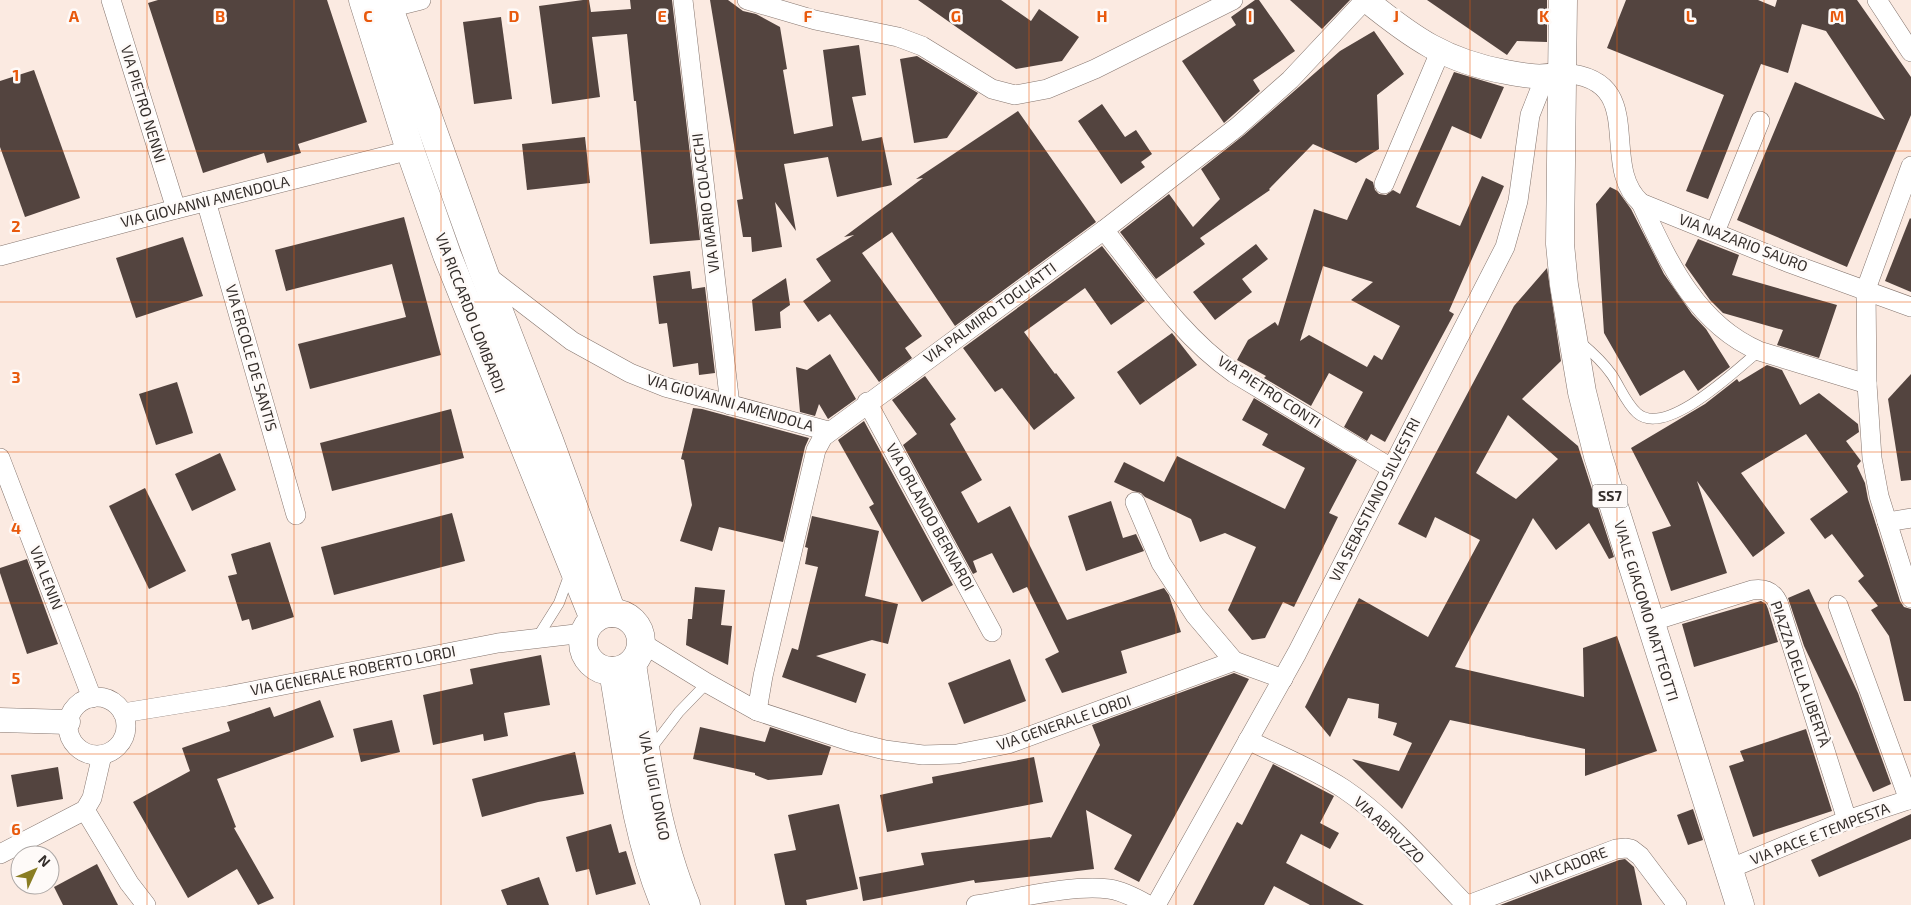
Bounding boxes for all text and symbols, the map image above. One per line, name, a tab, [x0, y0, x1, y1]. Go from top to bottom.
text: A	[69, 6, 80, 25]
text: B	[215, 6, 225, 25]
text: C	[363, 6, 373, 25]
text: D	[509, 6, 520, 25]
text: E	[657, 6, 667, 25]
text: F	[804, 6, 813, 25]
text: G	[951, 6, 961, 25]
text: H	[1096, 6, 1108, 25]
text: I	[1248, 6, 1252, 25]
text: J	[1393, 6, 1399, 25]
text: K	[1539, 6, 1550, 25]
text: L	[1686, 6, 1695, 25]
text: M	[1830, 6, 1844, 25]
street label: VIA PIETRO NENNI	[118, 43, 170, 165]
text: 1	[13, 65, 19, 84]
street label: VIA MARIO COLACCHI	[688, 132, 723, 274]
street label: VIA GIOVANNI AMENDOLA	[119, 171, 292, 231]
street label: VIA NAZARIO SAURO	[1676, 209, 1810, 275]
text: 2	[11, 216, 21, 235]
street label: VIA RICCARDO LOMBARDI	[432, 230, 510, 395]
street label: VIA PALMIRO TOGLIATTI	[920, 258, 1059, 366]
street label: VIA ERCOLE DE SANTIS	[222, 282, 282, 433]
street label: VIA PIETRO CONTI	[1215, 351, 1325, 431]
text: 3	[11, 367, 21, 386]
street label: VIA GIOVANNI AMENDOLA	[645, 370, 817, 435]
street label: VIA SEBASTIANO SILVESTRI	[1325, 414, 1423, 585]
street label: VIA ORLANDO BERNARDI	[883, 440, 979, 593]
road number: SS7	[1592, 484, 1628, 508]
text: 4	[11, 518, 21, 537]
street label: VIALE GIACOMO MATTEOTTI	[1611, 518, 1683, 703]
street label: VIA LENIN	[27, 543, 67, 612]
street label: PIAZZA DELLA LIBERTÀ	[1768, 598, 1835, 750]
street label: VIA GENERALE ROBERTO LORDI	[249, 641, 457, 699]
text: 5	[12, 668, 21, 687]
street label: VIA GENERALE LORDI	[994, 691, 1133, 753]
street label: VIA LUIGI LONGO	[636, 730, 674, 842]
street label: VIA ABRUZZO	[1351, 792, 1429, 866]
street label: VIA PACE E TEMPESTA	[1747, 798, 1892, 868]
text: 6	[11, 819, 21, 838]
street label: VIA CADORE	[1528, 842, 1610, 888]
north arrow	[10, 845, 60, 895]
text: N	[35, 851, 54, 870]

